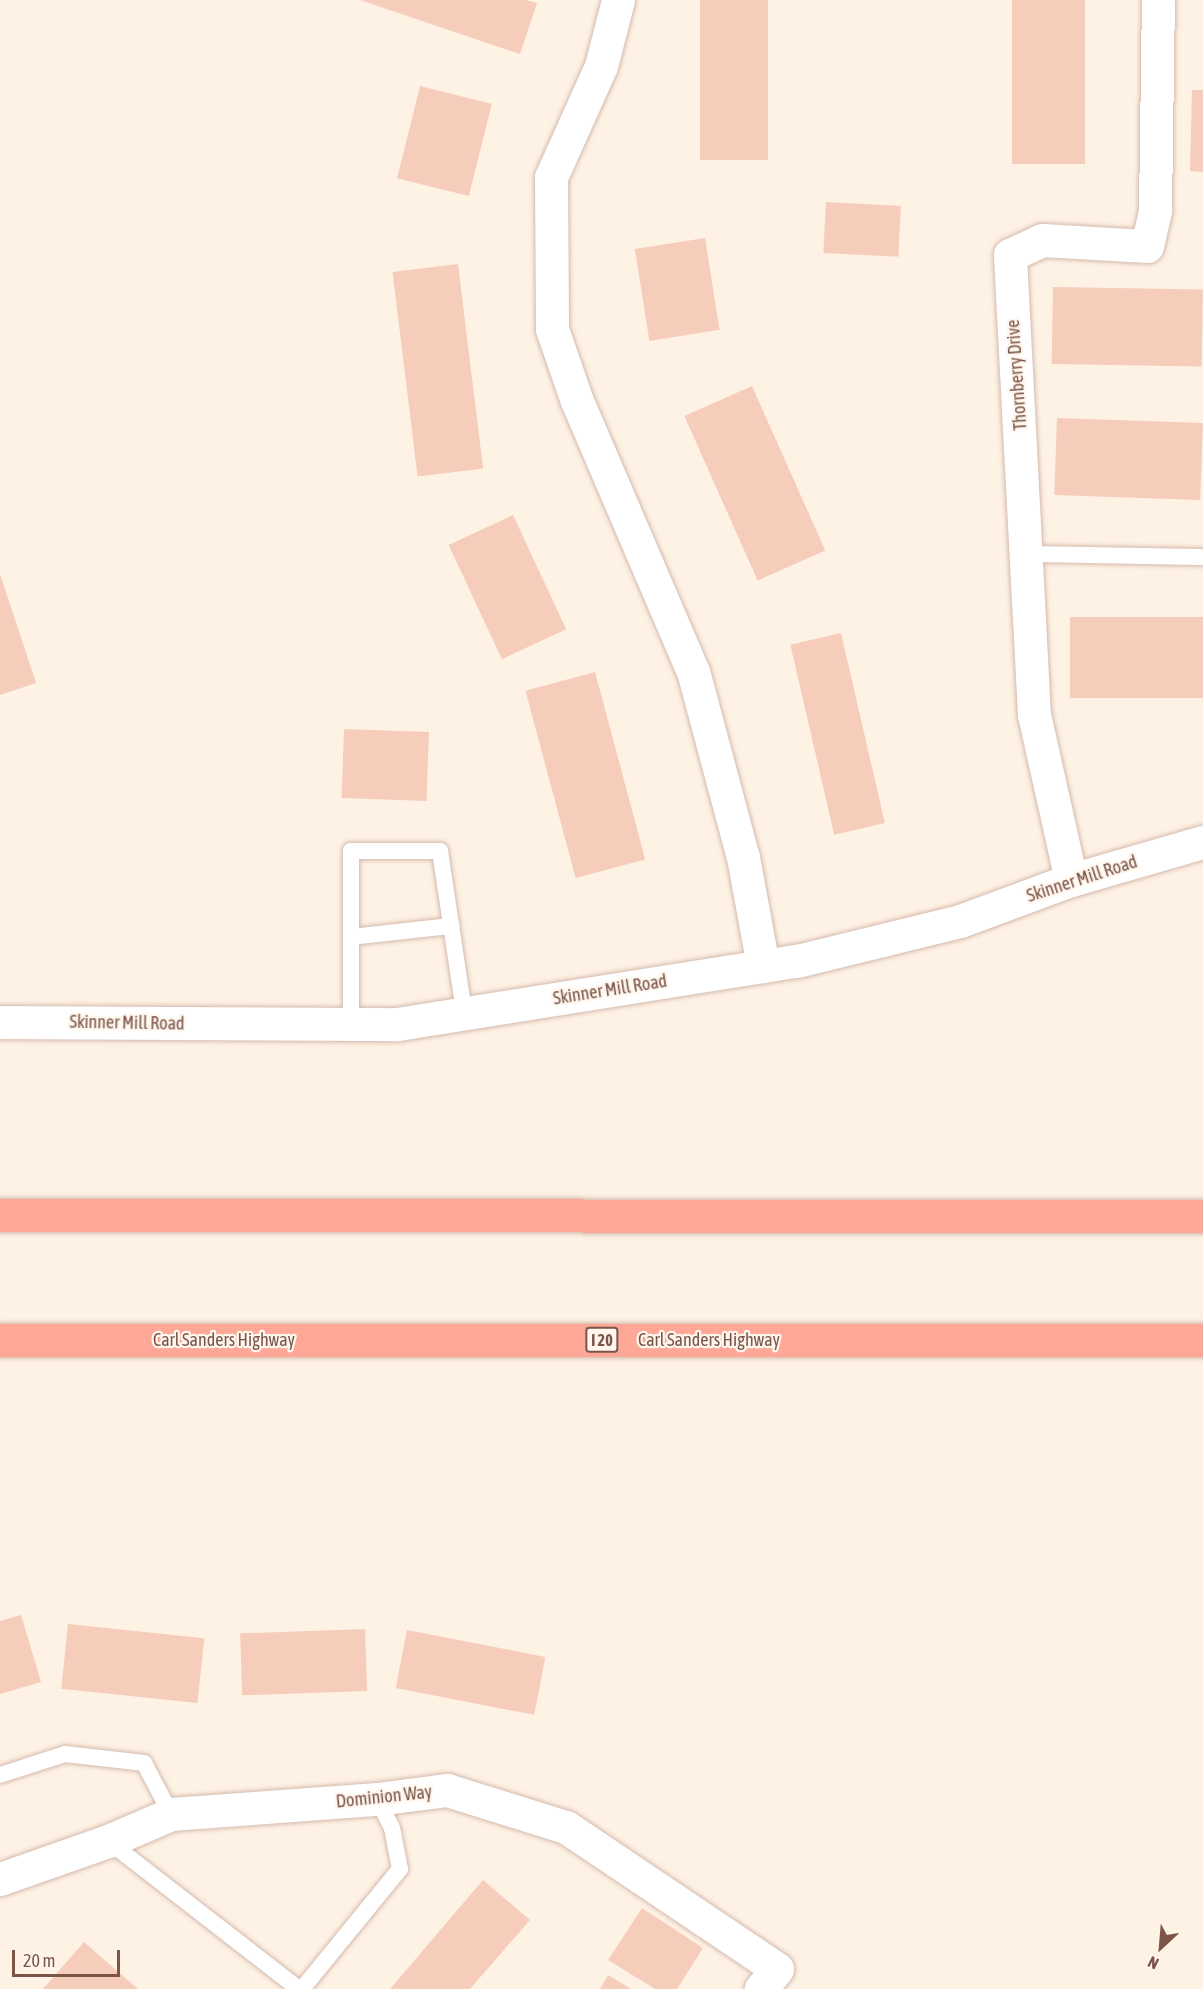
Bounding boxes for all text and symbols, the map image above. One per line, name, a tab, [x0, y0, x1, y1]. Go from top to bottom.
street label: Thornberry Drive	[1002, 319, 1032, 431]
street label: Skinner Mill Road	[1024, 851, 1140, 907]
street label: Skinner Mill Road	[551, 970, 669, 1010]
street label: Skinner Mill Road	[69, 1011, 185, 1035]
road number: I 20	[584, 1327, 620, 1353]
street label: Carl Sanders Highway	[153, 1329, 295, 1351]
street label: Carl Sanders Highway	[638, 1329, 780, 1351]
street label: Dominion Way	[335, 1781, 433, 1813]
north arrow	[1131, 1917, 1191, 1977]
scale bar	[15, 1938, 123, 1976]
text: 20 m	[23, 1950, 55, 1971]
text: N	[1145, 1953, 1161, 1973]

